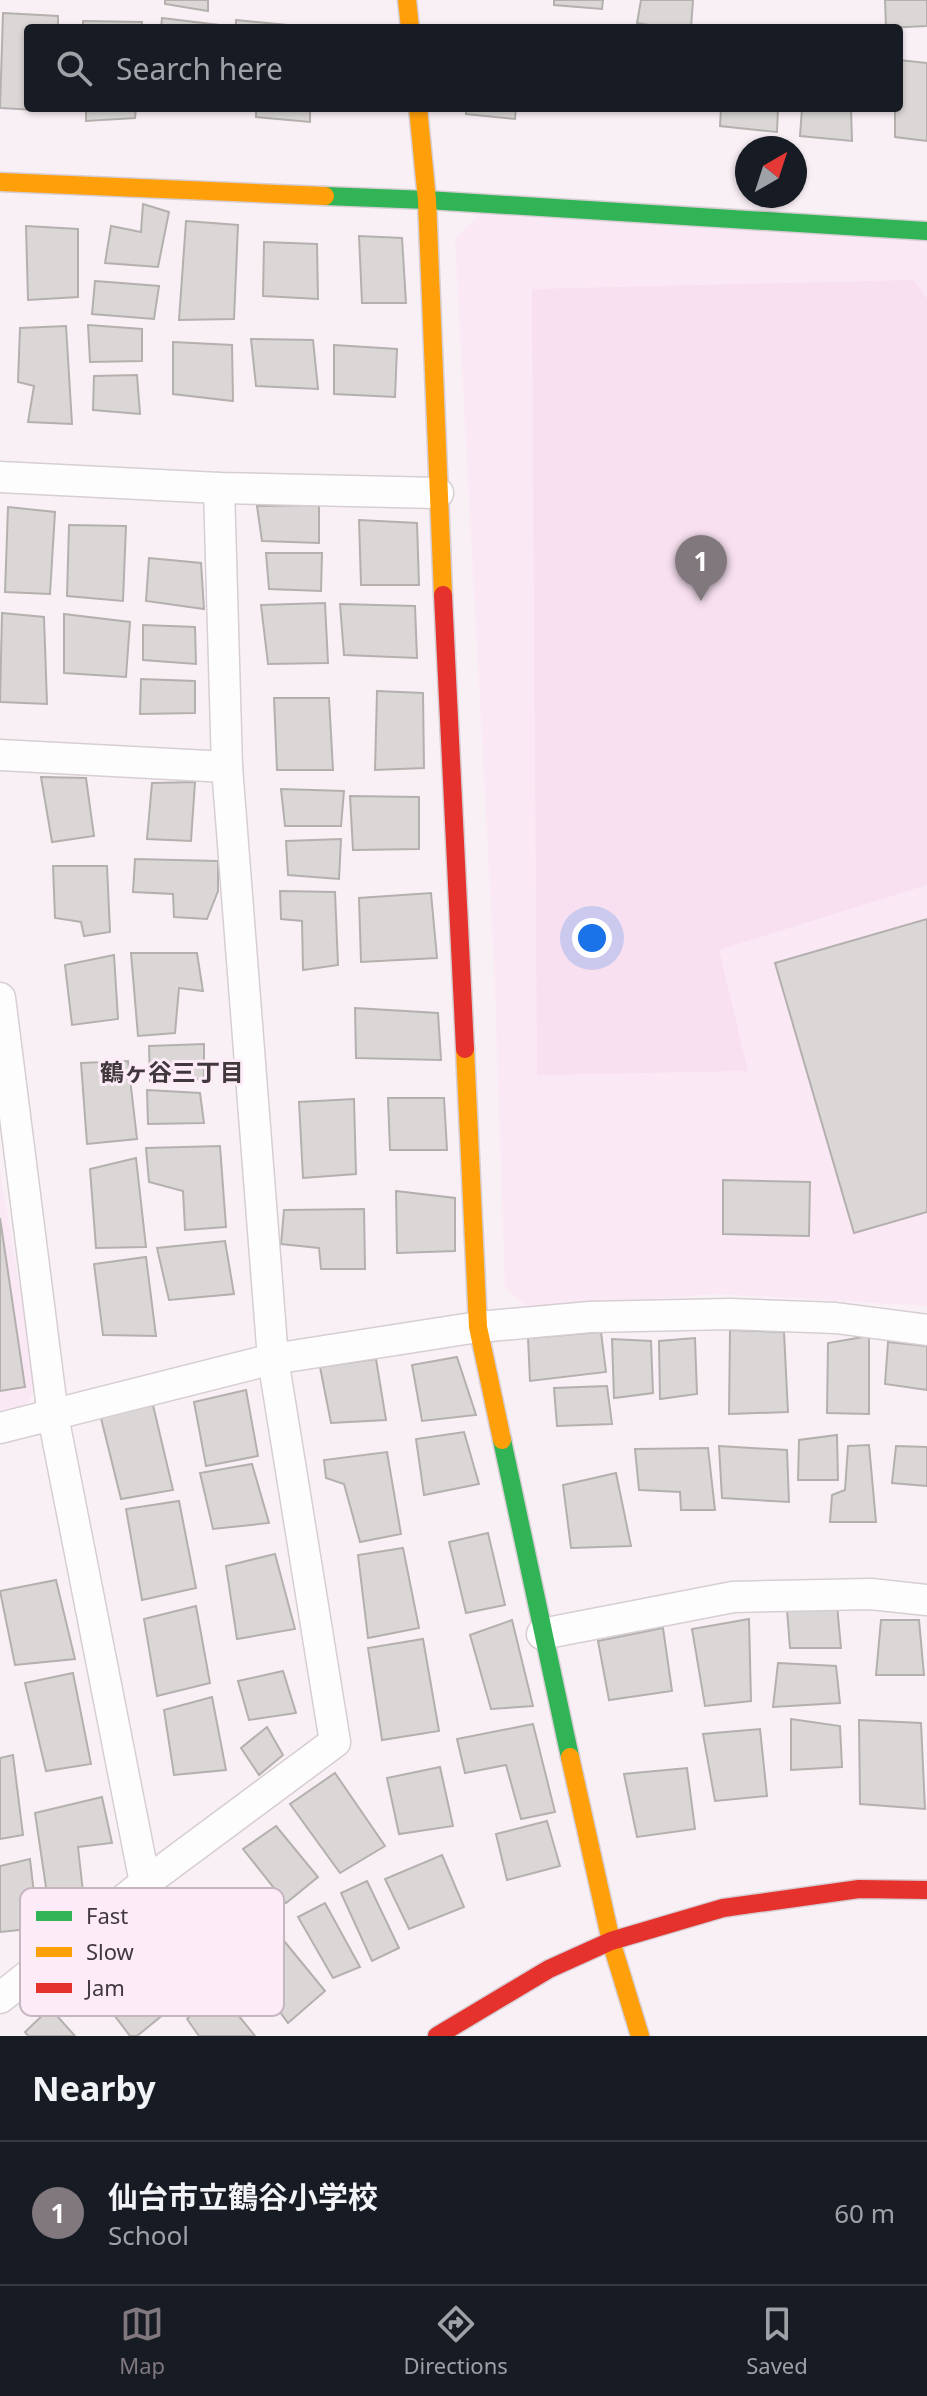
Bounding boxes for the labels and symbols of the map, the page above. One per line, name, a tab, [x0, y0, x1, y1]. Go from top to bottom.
north arrow	[735, 136, 807, 208]
pin: 1	[675, 535, 727, 601]
your location	[572, 918, 612, 958]
district label: 鶴ヶ谷三丁目	[100, 1055, 244, 1088]
legend	[20, 1888, 284, 2016]
text: Fast	[86, 1900, 128, 1930]
text: Slow	[86, 1936, 135, 1966]
text: Jam	[84, 1972, 125, 2002]

